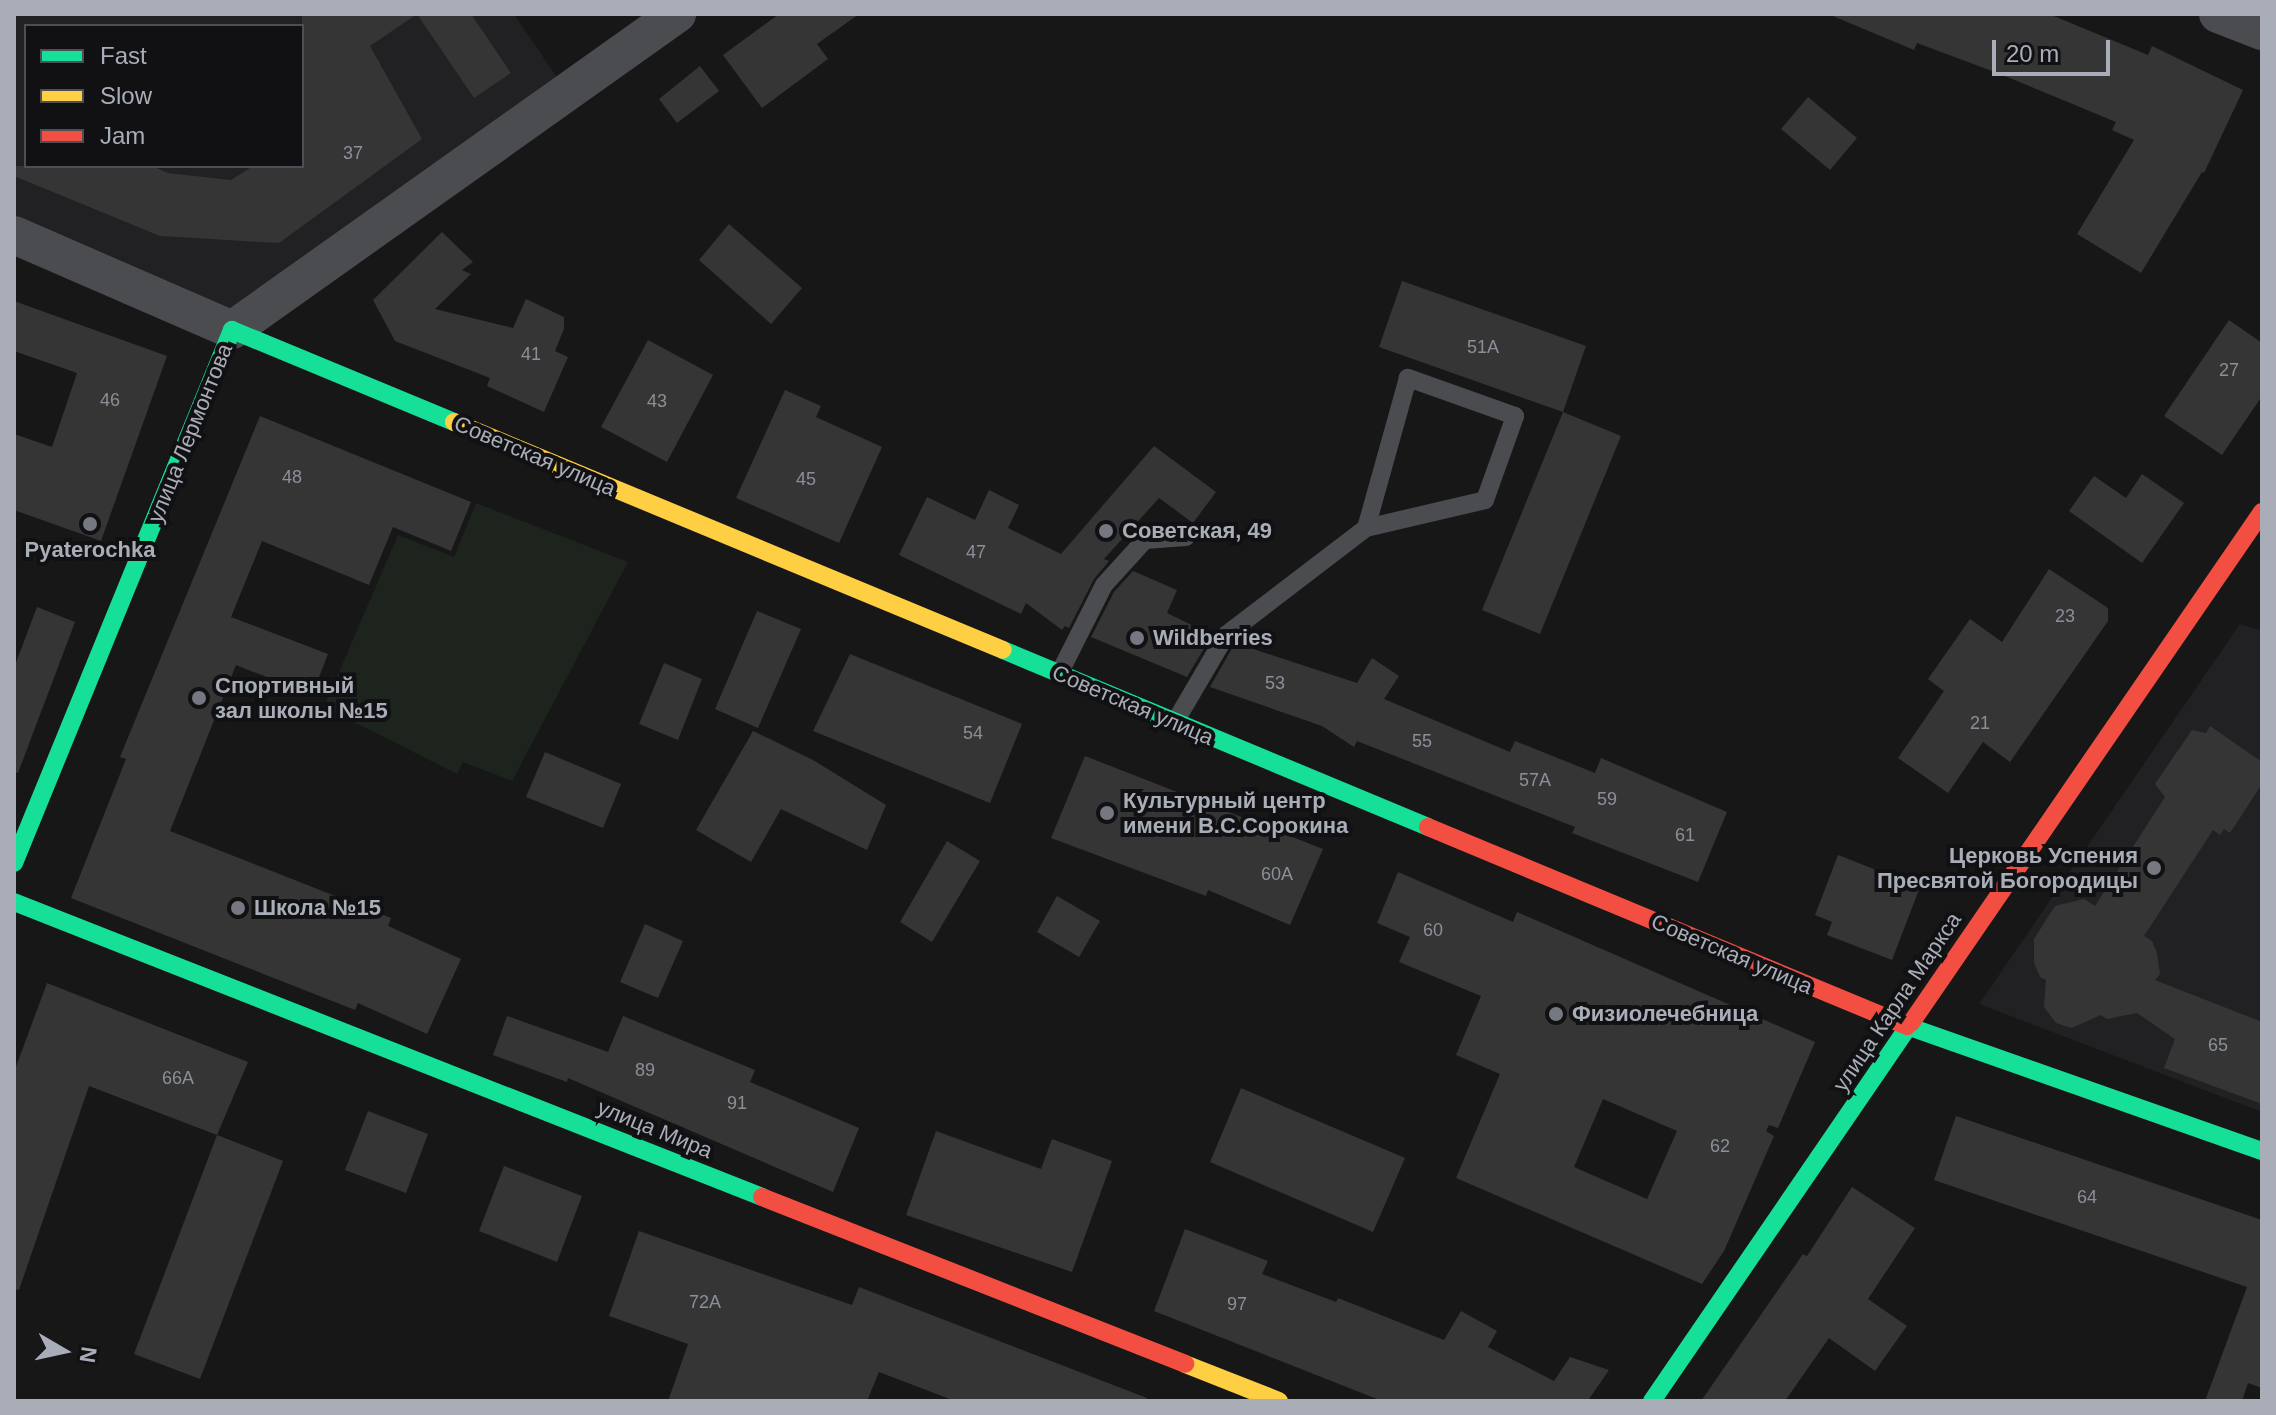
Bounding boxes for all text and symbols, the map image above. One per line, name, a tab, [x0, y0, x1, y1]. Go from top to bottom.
legend	[24, 24, 304, 168]
scale bar	[1996, 24, 2114, 74]
text: 20 m	[2006, 40, 2059, 67]
text: Fast	[100, 42, 147, 69]
text: Slow	[100, 82, 152, 109]
text: Jam	[100, 122, 145, 149]
house number: 37	[343, 142, 363, 164]
house number: 51А	[1467, 336, 1499, 358]
street label: улица Лермонтова	[142, 340, 238, 526]
house number: 41	[521, 343, 541, 365]
house number: 27	[2219, 359, 2239, 381]
house number: 46	[100, 389, 120, 411]
house number: 43	[647, 390, 667, 412]
street label: Советская улица	[450, 410, 620, 502]
house number: 48	[282, 466, 302, 488]
house number: 45	[796, 468, 816, 490]
marker: Pyaterochka	[81, 515, 99, 533]
place label: Советская, 49	[1122, 518, 1272, 544]
marker: Советская, 49	[1097, 522, 1115, 540]
place label: Pyaterochka	[25, 537, 155, 563]
house number: 47	[966, 541, 986, 563]
house number: 23	[2055, 605, 2075, 627]
place label: Wildberries	[1153, 625, 1273, 651]
marker: Wildberries	[1128, 629, 1146, 647]
street label: Советская улица	[1048, 659, 1218, 751]
place label: Спортивный зал школы №15	[215, 672, 388, 724]
house number: 53	[1265, 672, 1285, 694]
marker: Спортивный зал школы №15	[190, 689, 208, 707]
house number: 21	[1970, 712, 1990, 734]
house number: 54	[963, 722, 983, 744]
house number: 55	[1412, 730, 1432, 752]
house number: 57А	[1519, 769, 1551, 791]
place label: Культурный центр имени В.С.Сорокина	[1123, 787, 1348, 838]
house number: 59	[1597, 788, 1617, 810]
marker: Культурный центр имени В.С.Сорокина	[1098, 804, 1116, 822]
house number: 61	[1675, 824, 1695, 846]
place label: Церковь Успения Пресвятой Богородицы	[1877, 842, 2138, 894]
marker: Церковь Успения Пресвятой Богородицы	[2145, 859, 2163, 877]
house number: 60А	[1261, 863, 1293, 885]
place label: Школа №15	[254, 895, 381, 921]
marker: Школа №15	[229, 899, 247, 917]
street label: улица Карла Маркса	[1827, 907, 1967, 1097]
street label: Советская улица	[1647, 908, 1817, 1000]
house number: 60	[1423, 919, 1443, 941]
place label: Физиолечебница	[1572, 1001, 1758, 1027]
marker: Физиолечебница	[1547, 1005, 1565, 1023]
house number: 65	[2208, 1034, 2228, 1056]
house number: 89	[635, 1059, 655, 1081]
house number: 66А	[162, 1067, 194, 1089]
house number: 91	[727, 1092, 747, 1114]
street label: улица Мира	[594, 1094, 716, 1164]
house number: 62	[1710, 1135, 1730, 1157]
house number: 64	[2077, 1186, 2097, 1208]
house number: 72А	[689, 1291, 721, 1313]
house number: 97	[1227, 1293, 1247, 1315]
north arrow	[24, 1311, 104, 1391]
text: N	[75, 1345, 102, 1365]

